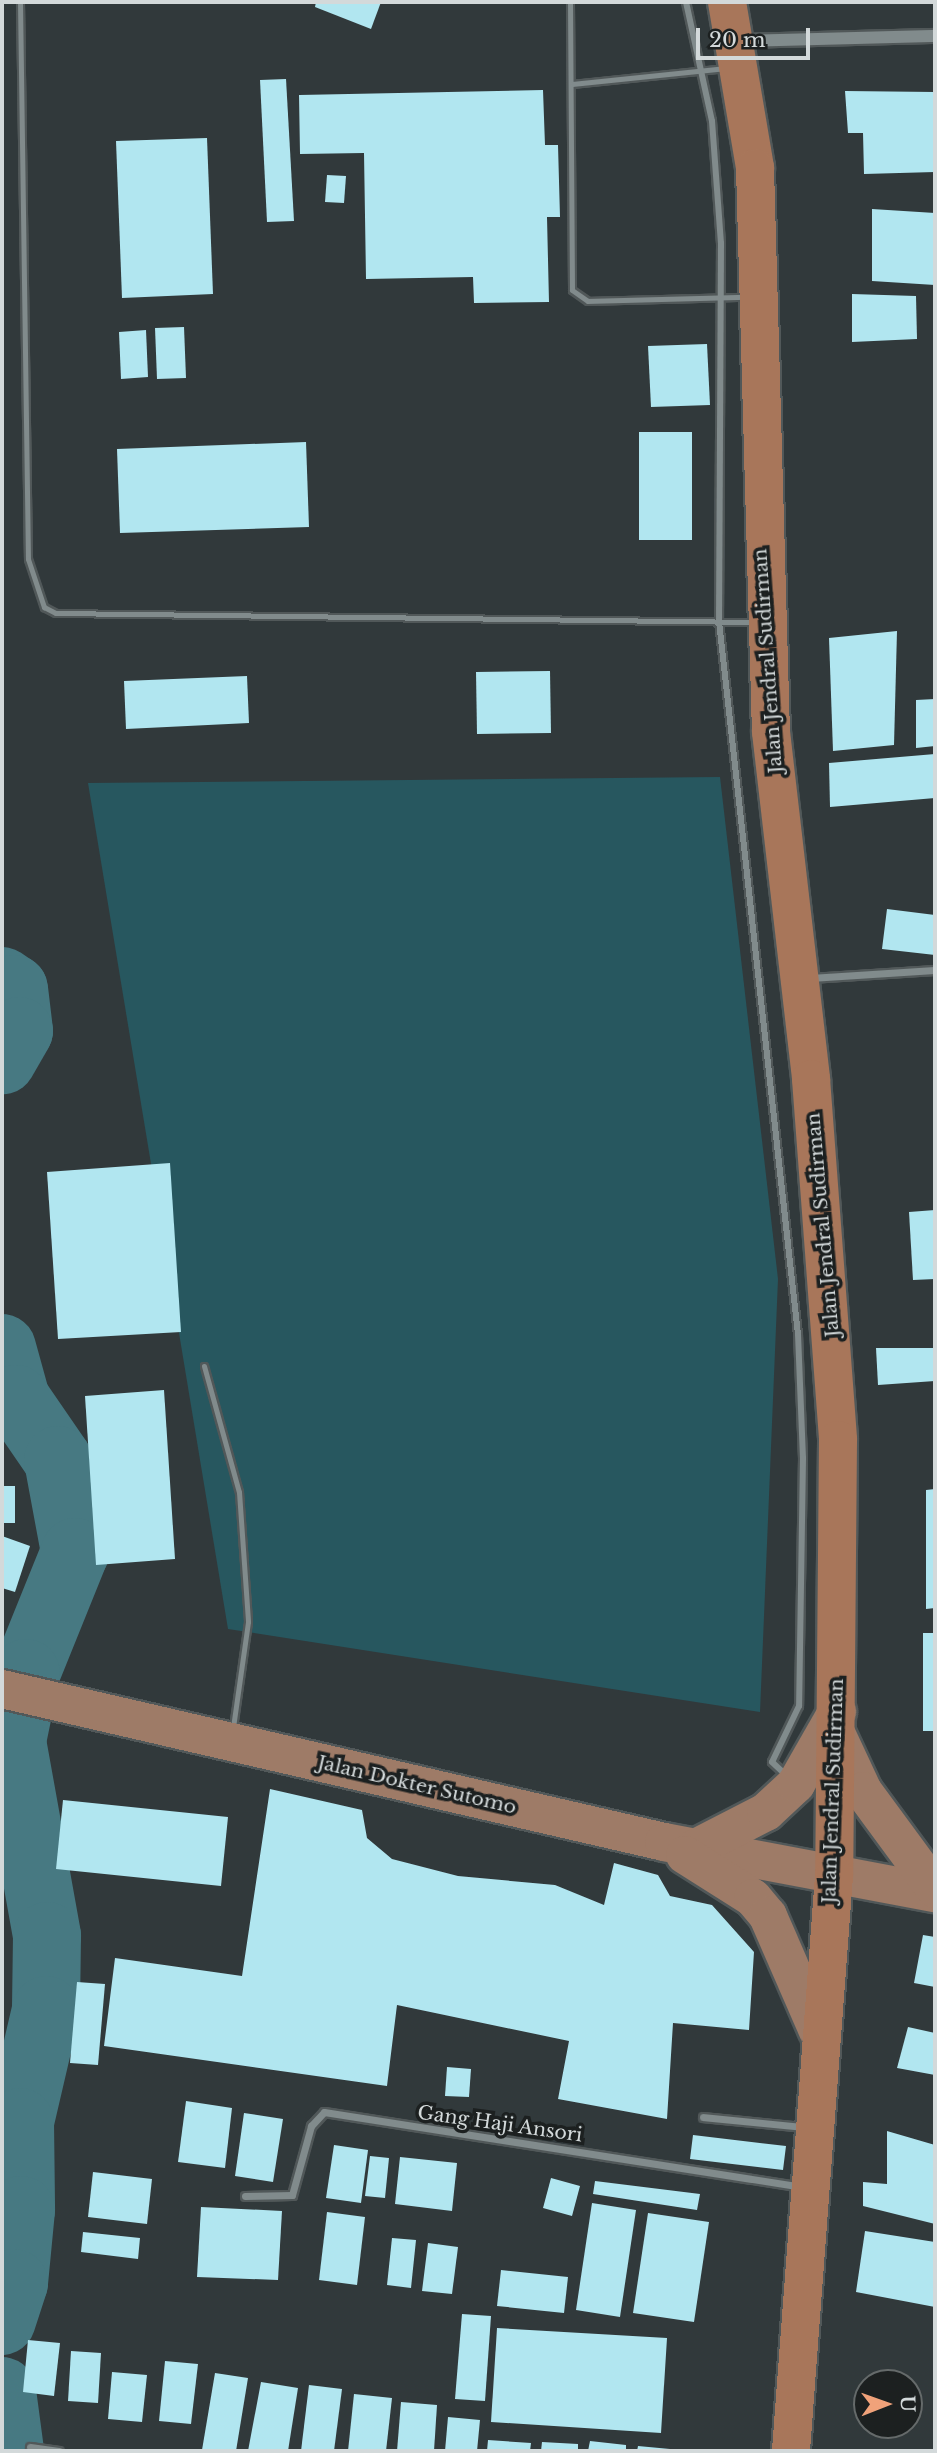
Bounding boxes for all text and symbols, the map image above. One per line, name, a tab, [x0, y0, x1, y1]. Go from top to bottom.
scale bar	[699, 14, 813, 58]
text: 20 m	[709, 27, 766, 53]
street label: Jalan Jendral Sudirman	[749, 548, 787, 774]
street label: Jalan Jendral Sudirman	[802, 1112, 844, 1338]
street label: Jalan Jendral Sudirman	[818, 1678, 848, 1904]
street label: Jalan Dokter Sutomo	[315, 1751, 519, 1819]
street label: Gang Haji Ansori	[416, 2101, 584, 2147]
north arrow	[853, 2369, 923, 2439]
text: U	[896, 2395, 919, 2412]

